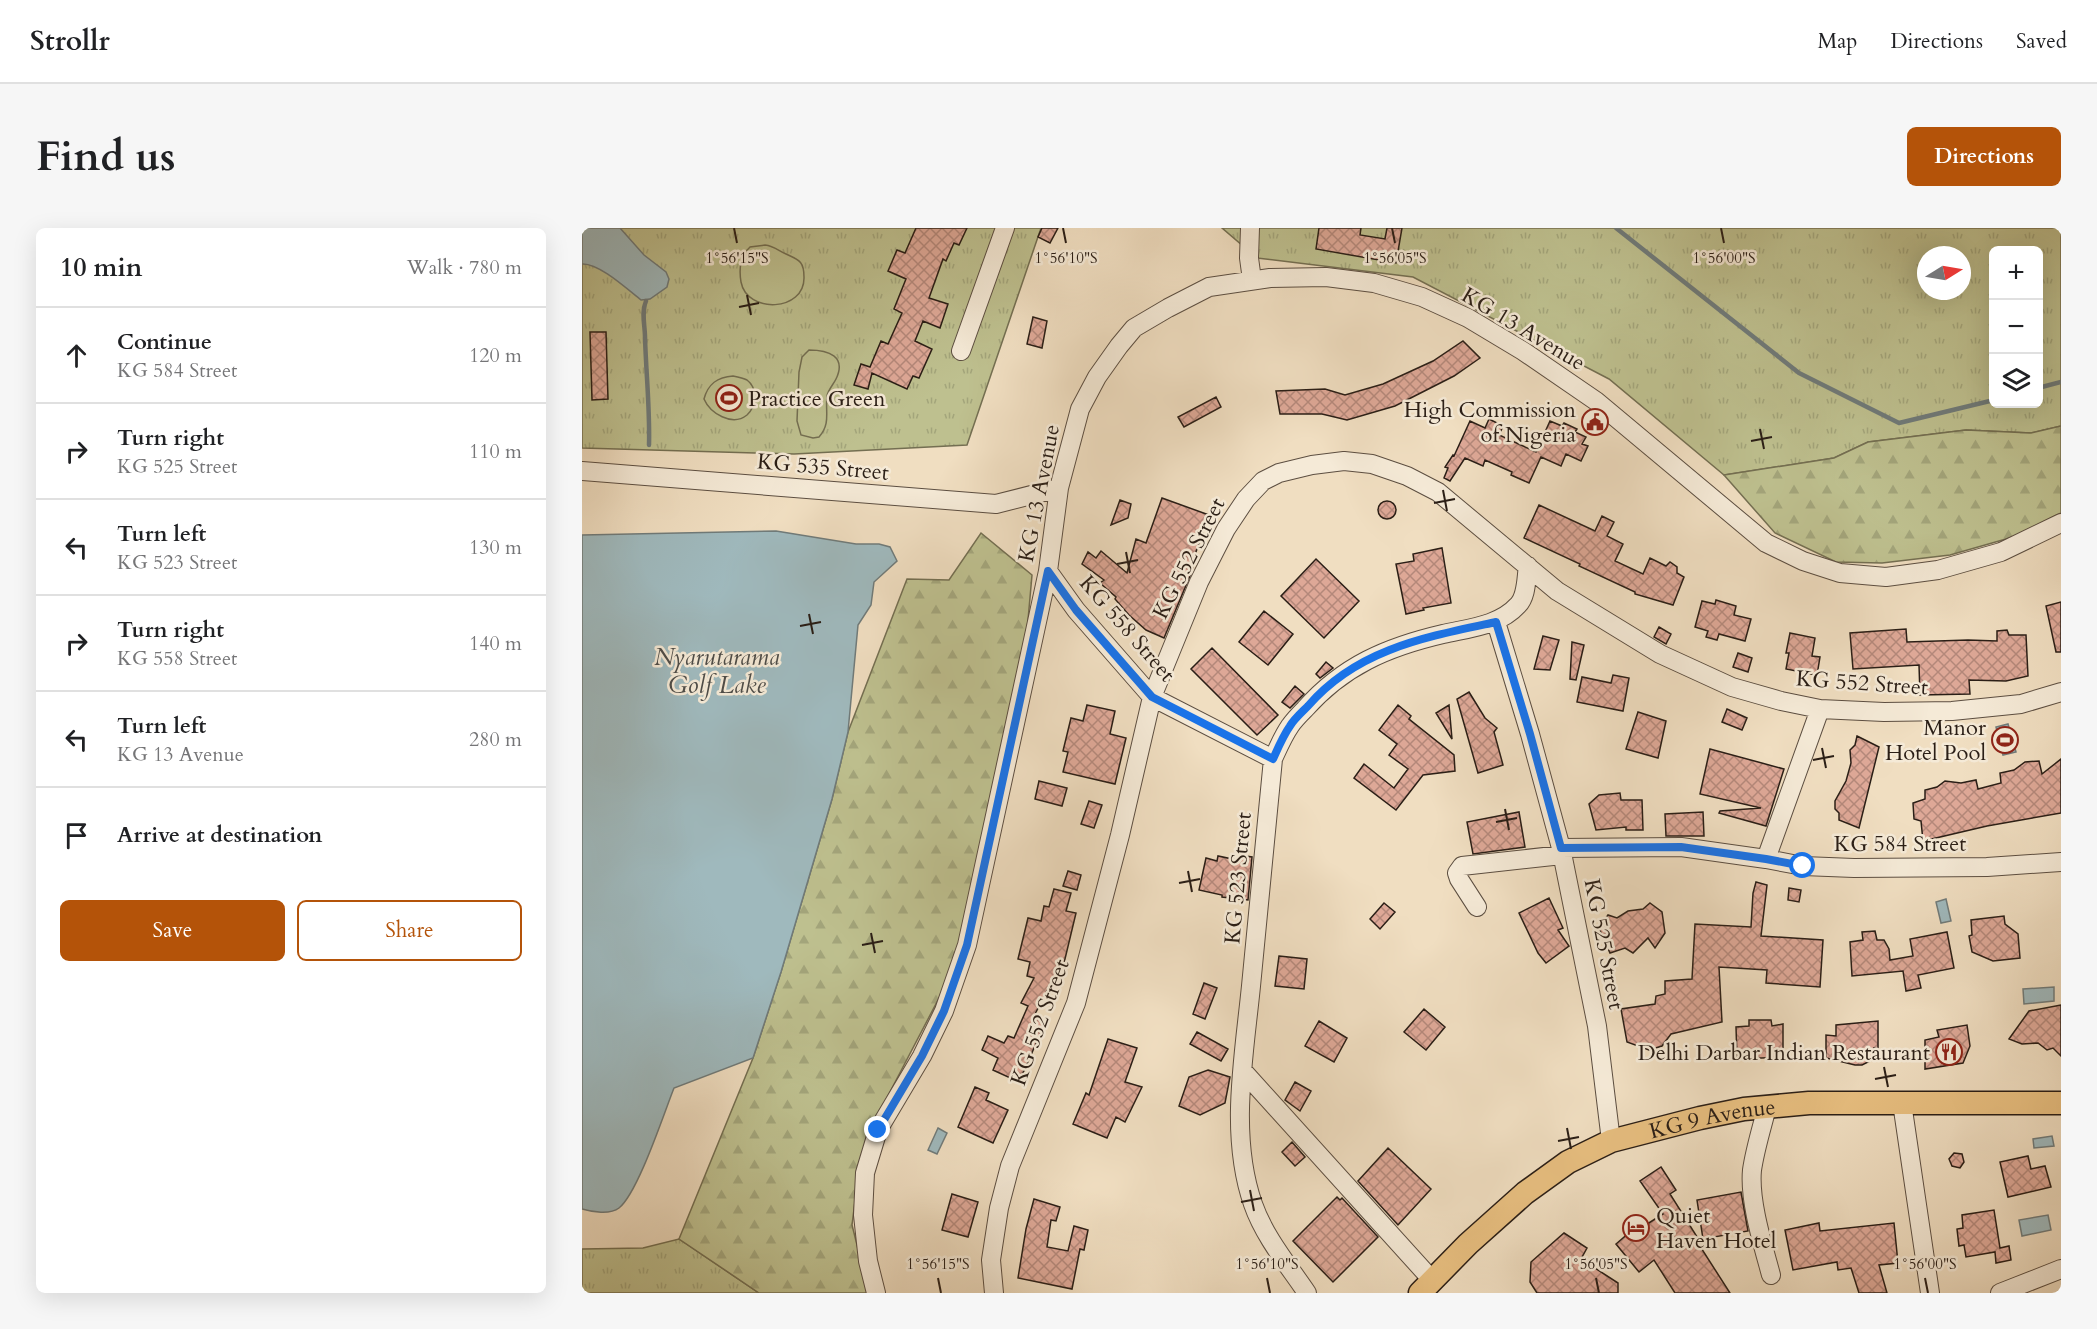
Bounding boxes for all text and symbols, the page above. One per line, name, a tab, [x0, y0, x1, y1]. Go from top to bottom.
text: Strollr	[30, 22, 110, 60]
text: Map	[1817, 27, 1857, 56]
text: Directions	[1890, 27, 1983, 56]
text: Saved	[2016, 27, 2067, 56]
button: Directions	[1907, 127, 2061, 186]
text: Find us	[36, 128, 176, 185]
north arrow	[1917, 246, 1971, 300]
map controls	[1989, 246, 2043, 408]
button: +	[1989, 246, 2043, 300]
text: 1°56'15"S	[705, 248, 769, 268]
text: 1°56'10"S	[1034, 248, 1098, 268]
text: 1°56'05"S	[1363, 248, 1427, 268]
text: 1°56'00"S	[1692, 248, 1756, 268]
text: 10 min	[60, 250, 143, 285]
text: Walk · 780 m	[407, 254, 522, 281]
street label: KG 13 Avenue	[1456, 280, 1591, 378]
button: −	[1989, 300, 2043, 354]
text: Continue	[117, 327, 212, 357]
icon: ahead	[60, 339, 93, 372]
text: 120 m	[469, 342, 522, 369]
button: layers	[1989, 354, 2043, 408]
text: KG 584 Street	[117, 357, 237, 384]
sports icon: Practice Green	[714, 383, 744, 413]
place label: Practice Green	[748, 384, 886, 414]
place label: High Commission of Nigeria	[1404, 395, 1576, 450]
public building icon: High Commission of Nigeria	[1580, 407, 1610, 437]
street label: KG 13 Avenue	[1011, 422, 1067, 565]
text: Turn right	[117, 423, 224, 453]
icon: right	[60, 435, 93, 468]
text: 110 m	[469, 438, 522, 465]
street label: KG 535 Street	[756, 446, 890, 488]
text: KG 525 Street	[117, 453, 237, 480]
street label: KG 552 Street	[1145, 493, 1232, 624]
text: Turn left	[117, 519, 206, 549]
icon: left	[60, 531, 93, 564]
text: 130 m	[469, 534, 522, 561]
text: KG 523 Street	[117, 549, 237, 576]
street label: KG 558 Street	[1073, 569, 1182, 688]
text: Turn right	[117, 615, 224, 645]
icon: right	[60, 627, 93, 660]
text: 140 m	[469, 630, 522, 657]
water label: Nyarutarama Golf Lake	[654, 641, 780, 702]
text: KG 558 Street	[117, 645, 237, 672]
street label: KG 552 Street	[1795, 663, 1929, 703]
text: Turn left	[117, 711, 206, 741]
place label: Manor Hotel Pool	[1885, 713, 1987, 768]
icon: left	[60, 723, 93, 756]
sports icon: Manor Hotel Pool	[1990, 725, 2020, 755]
text: 280 m	[469, 726, 522, 753]
text: KG 13 Avenue	[117, 741, 244, 768]
street label: KG 523 Street	[1217, 811, 1259, 945]
icon: arrive	[60, 819, 93, 852]
text: Arrive at destination	[117, 820, 322, 850]
street label: KG 584 Street	[1834, 829, 1966, 859]
route start	[1789, 852, 1815, 878]
street label: KG 525 Street	[1577, 876, 1631, 1012]
button: Save	[60, 900, 285, 961]
button: Share	[297, 900, 522, 961]
street label: KG 552 Street	[1003, 955, 1077, 1090]
restaurant icon: Delhi Darbar Indian Restaurant	[1934, 1037, 1964, 1067]
place label: Delhi Darbar Indian Restaurant	[1638, 1038, 1930, 1068]
street label: KG 9 Avenue	[1646, 1092, 1777, 1147]
route end	[864, 1116, 890, 1142]
place label: Quiet Haven Hotel	[1656, 1201, 1777, 1256]
hotel icon: Quiet Haven Hotel	[1621, 1213, 1651, 1243]
text: 1°56'15"S	[906, 1254, 970, 1274]
text: 1°56'10"S	[1235, 1254, 1299, 1274]
text: 1°56'05"S	[1564, 1254, 1628, 1274]
text: 1°56'00"S	[1893, 1254, 1957, 1274]

